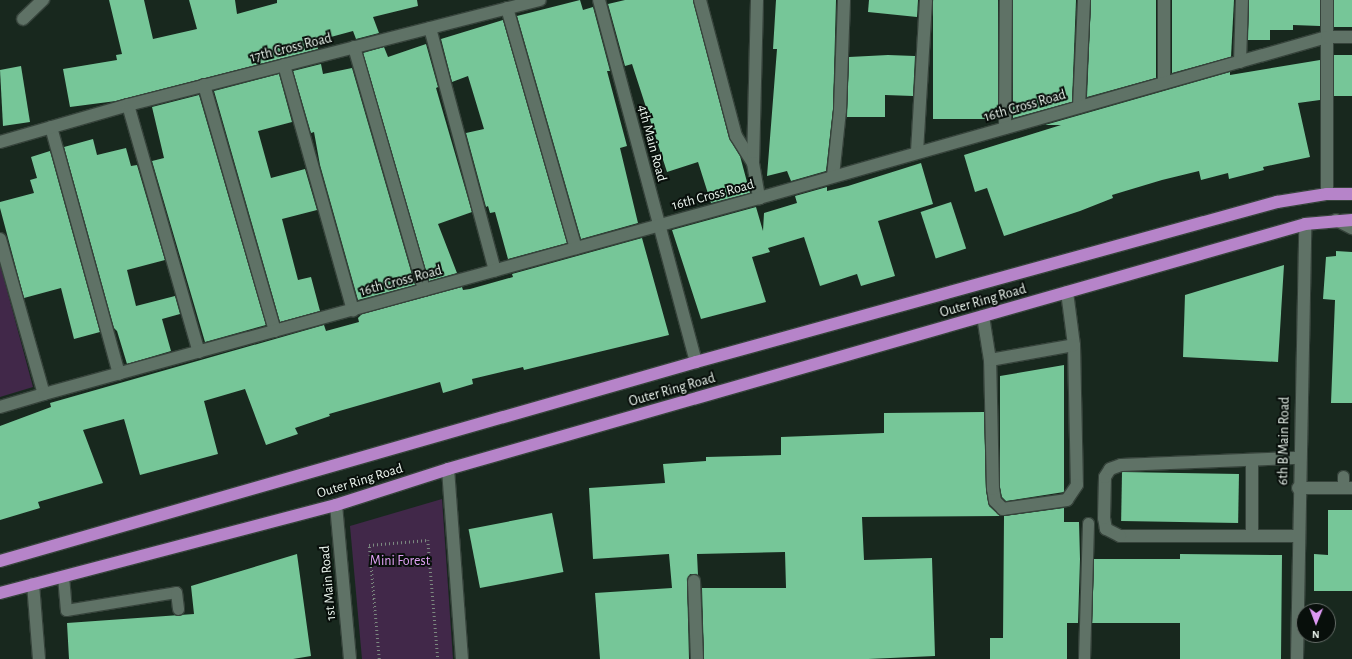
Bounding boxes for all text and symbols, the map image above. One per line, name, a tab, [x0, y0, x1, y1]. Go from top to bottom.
street label: 17th Cross Road	[248, 30, 334, 66]
street label: 16th Cross Road	[982, 86, 1068, 126]
street label: 4th Main Road	[634, 103, 670, 183]
street label: 16th Cross Road	[670, 176, 756, 214]
street label: 16th Cross Road	[358, 262, 444, 300]
street label: Outer Ring Road	[938, 281, 1028, 321]
street label: Outer Ring Road	[627, 370, 717, 410]
street label: 6th B Main Road	[1275, 397, 1293, 485]
street label: Outer Ring Road	[315, 460, 405, 502]
street label: 1st Main Road	[316, 545, 340, 621]
park label: Mini Forest	[370, 553, 430, 569]
north arrow	[1296, 603, 1336, 643]
text: N	[1312, 629, 1320, 640]

